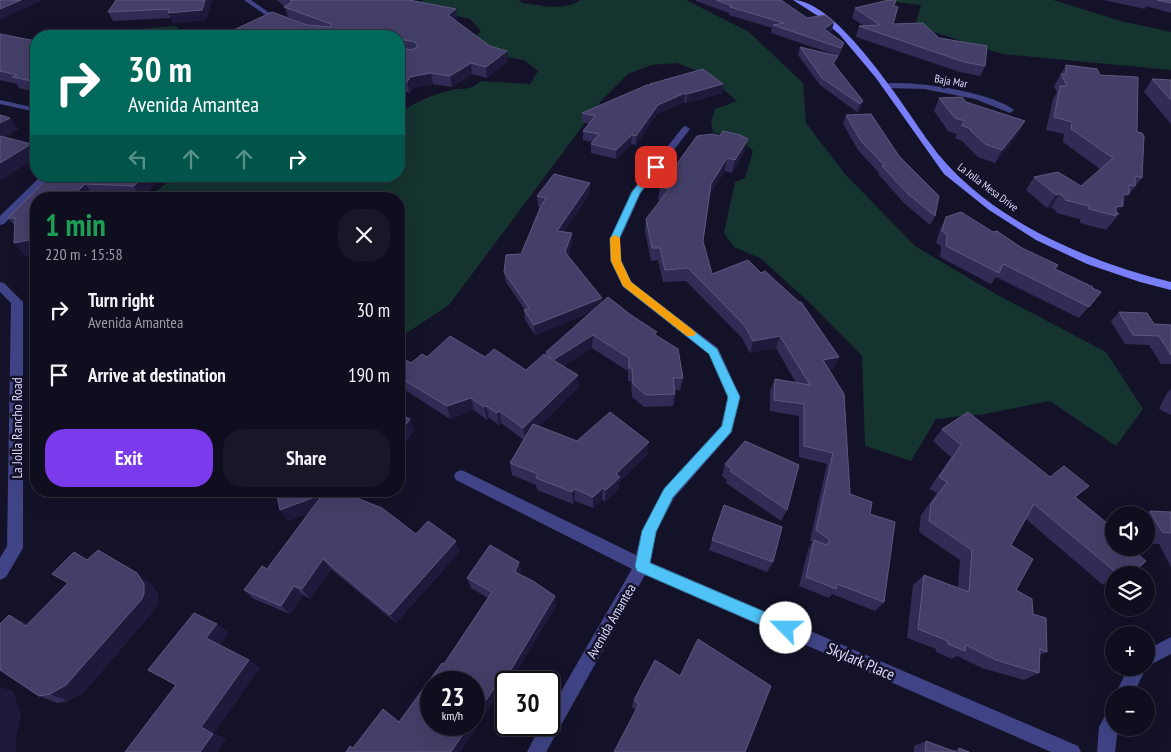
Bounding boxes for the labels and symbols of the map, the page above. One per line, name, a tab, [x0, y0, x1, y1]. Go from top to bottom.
street label: Baja Mar	[933, 71, 969, 91]
pin	[635, 146, 677, 188]
street label: La Jolla Mesa Drive	[955, 160, 1021, 215]
street label: La Jolla Rancho Road	[8, 377, 26, 479]
street label: Avenida Amantea	[582, 580, 640, 662]
position arrow	[759, 601, 811, 653]
street label: Skylark Place	[824, 638, 898, 684]
speed limit sign: 30	[495, 671, 560, 736]

